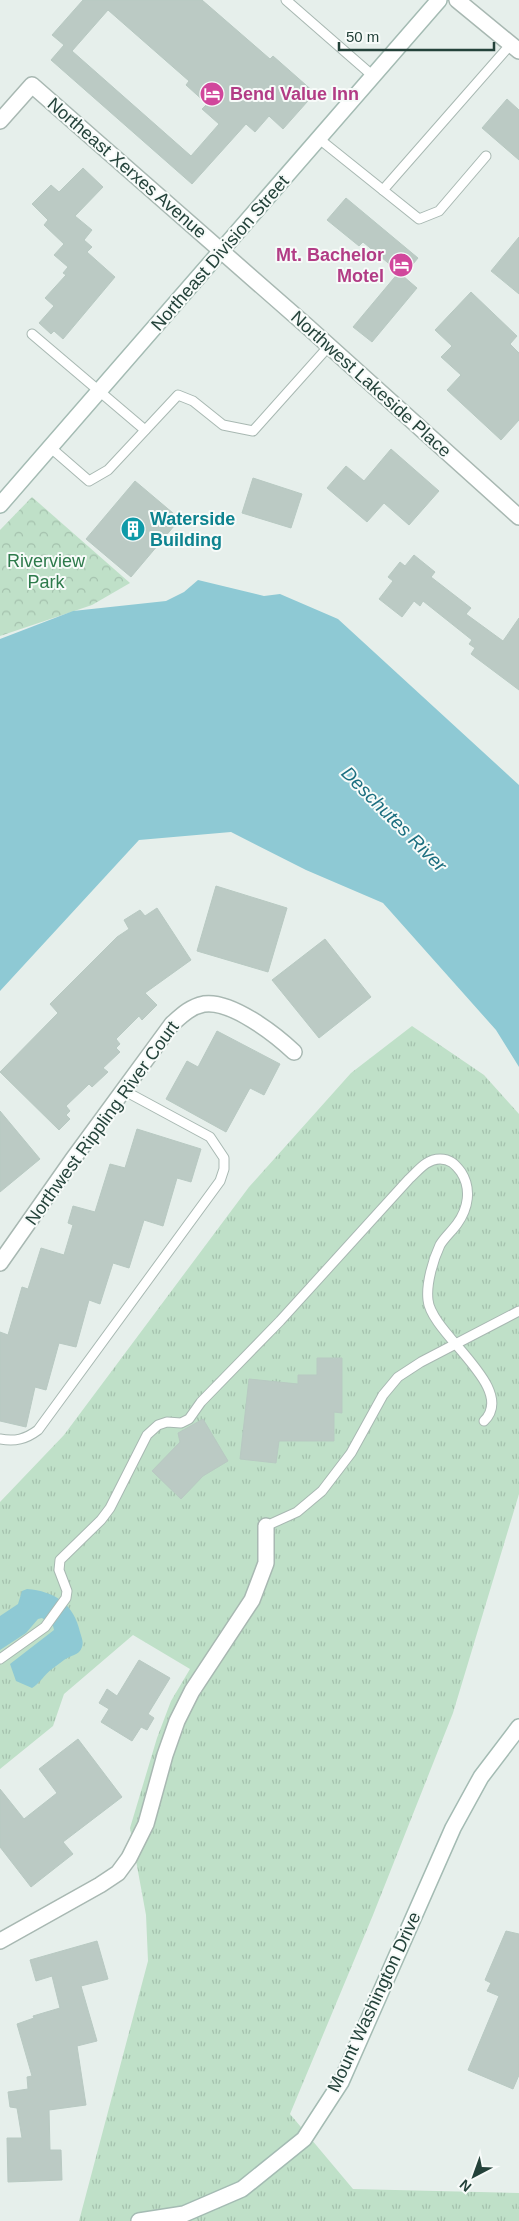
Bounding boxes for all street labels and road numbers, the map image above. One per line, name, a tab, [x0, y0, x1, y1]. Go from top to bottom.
street label: Northeast Xerxes Avenue	[44, 94, 210, 242]
street label: Northeast Division Street	[147, 171, 293, 335]
street label: Northwest Lakeside Place	[287, 307, 455, 461]
street label: Northwest Rippling River Court	[21, 1017, 183, 1229]
street label: Mount Washington Drive	[323, 1909, 425, 2095]

